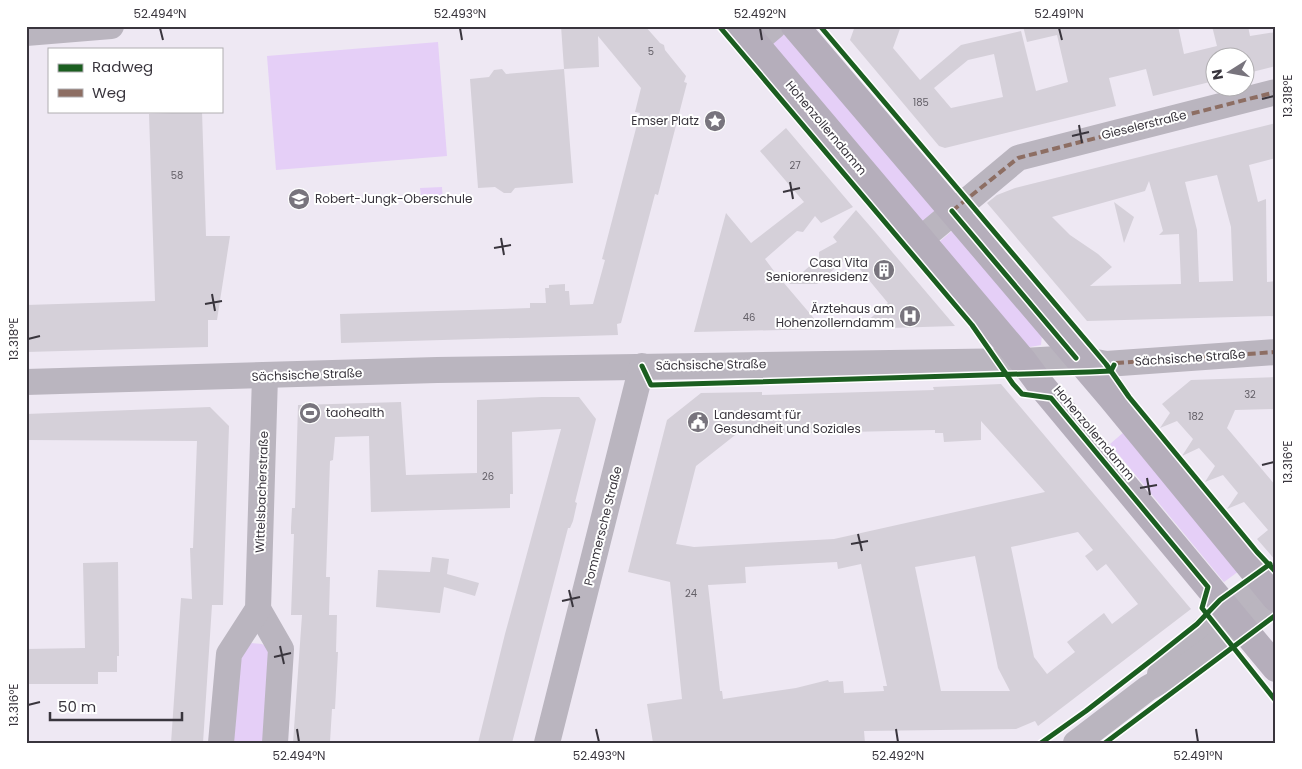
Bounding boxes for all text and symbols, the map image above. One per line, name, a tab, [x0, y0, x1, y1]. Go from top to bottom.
text: 52.494°N	[134, 5, 186, 22]
text: 52.493°N	[434, 5, 486, 22]
text: 52.492°N	[734, 5, 786, 22]
text: 52.491°N	[1034, 5, 1084, 22]
house number: 5	[648, 44, 654, 59]
legend	[48, 48, 222, 112]
north arrow	[1204, 48, 1254, 98]
text: Radweg	[92, 56, 153, 77]
text: N	[1206, 67, 1228, 82]
text: 13.318°E	[1279, 75, 1296, 117]
street label: Hohenzollerndamm	[782, 77, 871, 178]
text: Weg	[92, 82, 126, 103]
house number: 185	[913, 95, 929, 110]
street label: Gieselerstraße	[1100, 106, 1188, 143]
place icon: Emser Platz	[703, 109, 727, 133]
place label: Emser Platz	[631, 112, 699, 129]
house number: 27	[789, 158, 801, 173]
house number: 58	[171, 168, 183, 183]
school or university icon: Robert-Jungk-Oberschule	[287, 187, 311, 211]
place label: Robert-Jungk-Oberschule	[315, 190, 472, 207]
place label: Casa Vita Seniorenresidenz	[766, 254, 868, 285]
building icon: Casa Vita Seniorenresidenz	[872, 258, 896, 282]
place label: Ärztehaus am Hohenzollerndamm	[776, 300, 894, 331]
hospital icon: Ärztehaus am Hohenzollerndamm	[898, 304, 922, 328]
house number: 46	[743, 310, 755, 325]
text: 13.318°E	[5, 318, 22, 360]
street label: Sächsische Straße	[1134, 345, 1246, 370]
street label: Sächsische Straße	[655, 355, 767, 374]
street label: Sächsische Straße	[251, 364, 363, 385]
street label: Hohenzollerndamm	[1050, 382, 1139, 483]
house number: 32	[1244, 387, 1256, 402]
sports icon: taohealth	[298, 401, 322, 425]
place label: taohealth	[326, 404, 384, 421]
place label: Landesamt für Gesundheit und Soziales	[714, 406, 861, 437]
house number: 182	[1188, 409, 1204, 424]
public building icon: Landesamt für Gesundheit und Soziales	[686, 410, 710, 434]
street label: Wittelsbacherstraße	[251, 431, 272, 553]
text: 13.316°E	[1279, 440, 1296, 484]
street label: Pommersche Straße	[579, 464, 626, 587]
house number: 26	[482, 469, 494, 484]
house number: 24	[685, 586, 697, 601]
text: 13.316°E	[5, 683, 22, 727]
scale bar	[50, 689, 182, 721]
text: 50 m	[58, 696, 96, 717]
text: 52.494°N	[273, 747, 325, 764]
text: 52.493°N	[573, 747, 625, 764]
text: 52.492°N	[872, 747, 924, 764]
text: 52.491°N	[1173, 747, 1223, 764]

